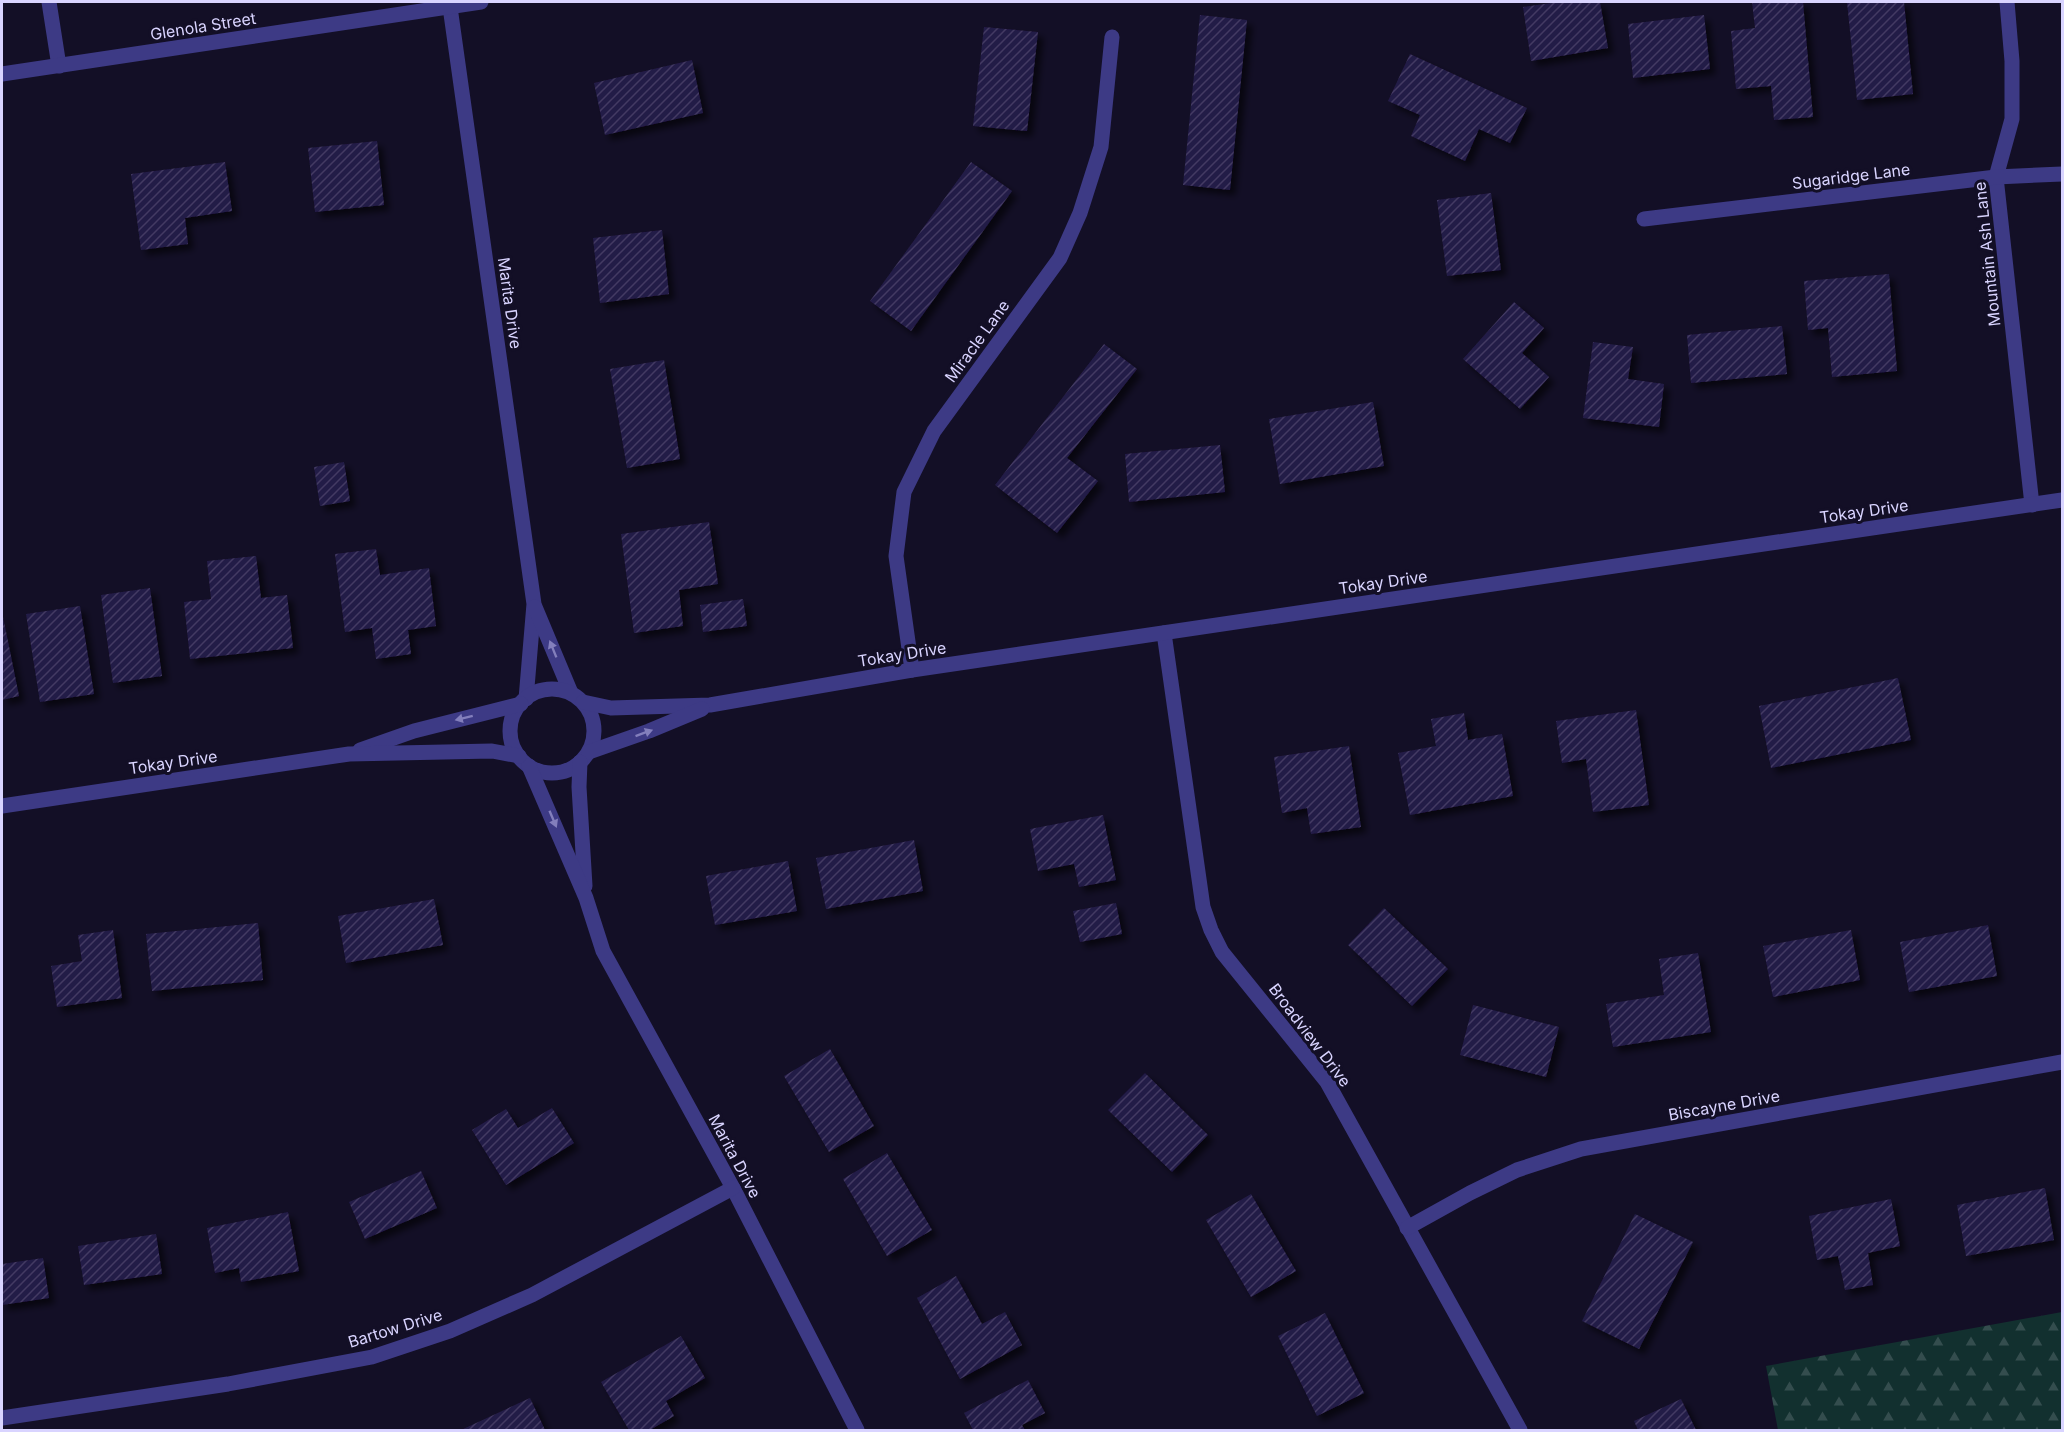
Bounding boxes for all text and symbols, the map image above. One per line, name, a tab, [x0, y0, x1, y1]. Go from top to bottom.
street label: Glenola Street	[149, 8, 257, 44]
street label: Sugaridge Lane	[1791, 159, 1911, 193]
street label: Mountain Ash Lane	[1969, 181, 2005, 327]
street label: Marita Drive	[494, 256, 526, 350]
street label: Miracle Lane	[940, 296, 1014, 386]
street label: Tokay Drive	[1818, 495, 1910, 527]
street label: Tokay Drive	[1337, 566, 1429, 598]
street label: Tokay Drive	[856, 637, 948, 671]
one-way arrow	[547, 640, 557, 658]
one-way arrow	[455, 714, 473, 723]
one-way arrow	[636, 727, 654, 737]
street label: Tokay Drive	[127, 746, 219, 778]
one-way arrow	[549, 810, 558, 828]
street label: Broadview Drive	[1265, 979, 1355, 1091]
street label: Biscayne Drive	[1667, 1085, 1781, 1125]
street label: Marita Drive	[705, 1111, 765, 1201]
street label: Bartow Drive	[346, 1304, 444, 1352]

